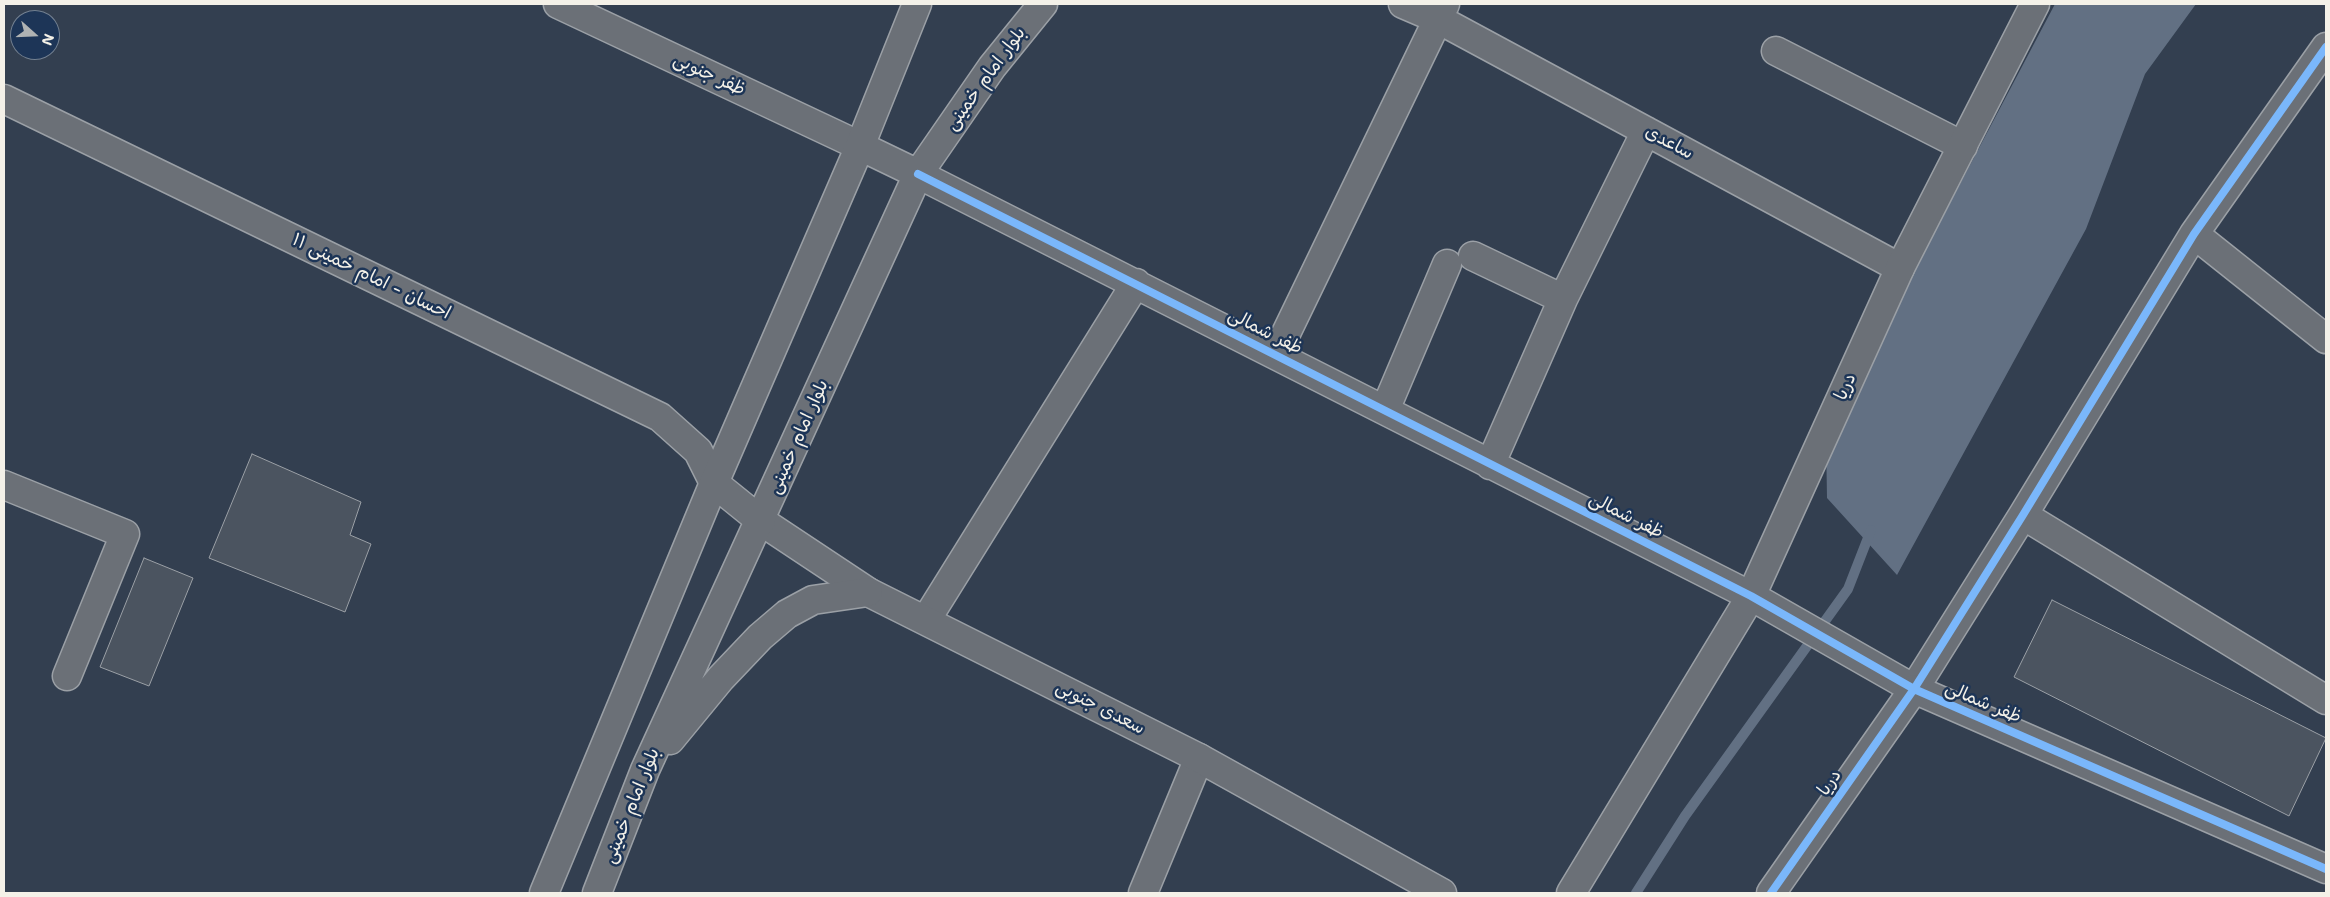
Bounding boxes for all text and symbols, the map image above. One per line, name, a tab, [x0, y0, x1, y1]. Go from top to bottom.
north arrow	[10, 10, 60, 60]
street label: بلوار امام خمینی	[941, 23, 1031, 135]
text: N	[38, 31, 59, 48]
street label: ظفر جنوبی	[670, 49, 748, 101]
street label: ساعدی	[1641, 121, 1697, 165]
street label: احسان - امام خمینی ۱۱	[288, 229, 454, 325]
street label: ظفر شمالی	[1224, 304, 1306, 360]
street label: دریا	[1831, 370, 1861, 404]
street label: بلوار امام خمینی	[764, 377, 834, 497]
street label: ظفر شمالی	[1585, 488, 1667, 544]
street label: سعدی جنوبی	[1052, 676, 1148, 740]
street label: ظفر شمالی	[1942, 677, 2024, 729]
street label: بلوار امام خمینی	[599, 745, 665, 867]
street label: دریا	[1813, 766, 1847, 800]

